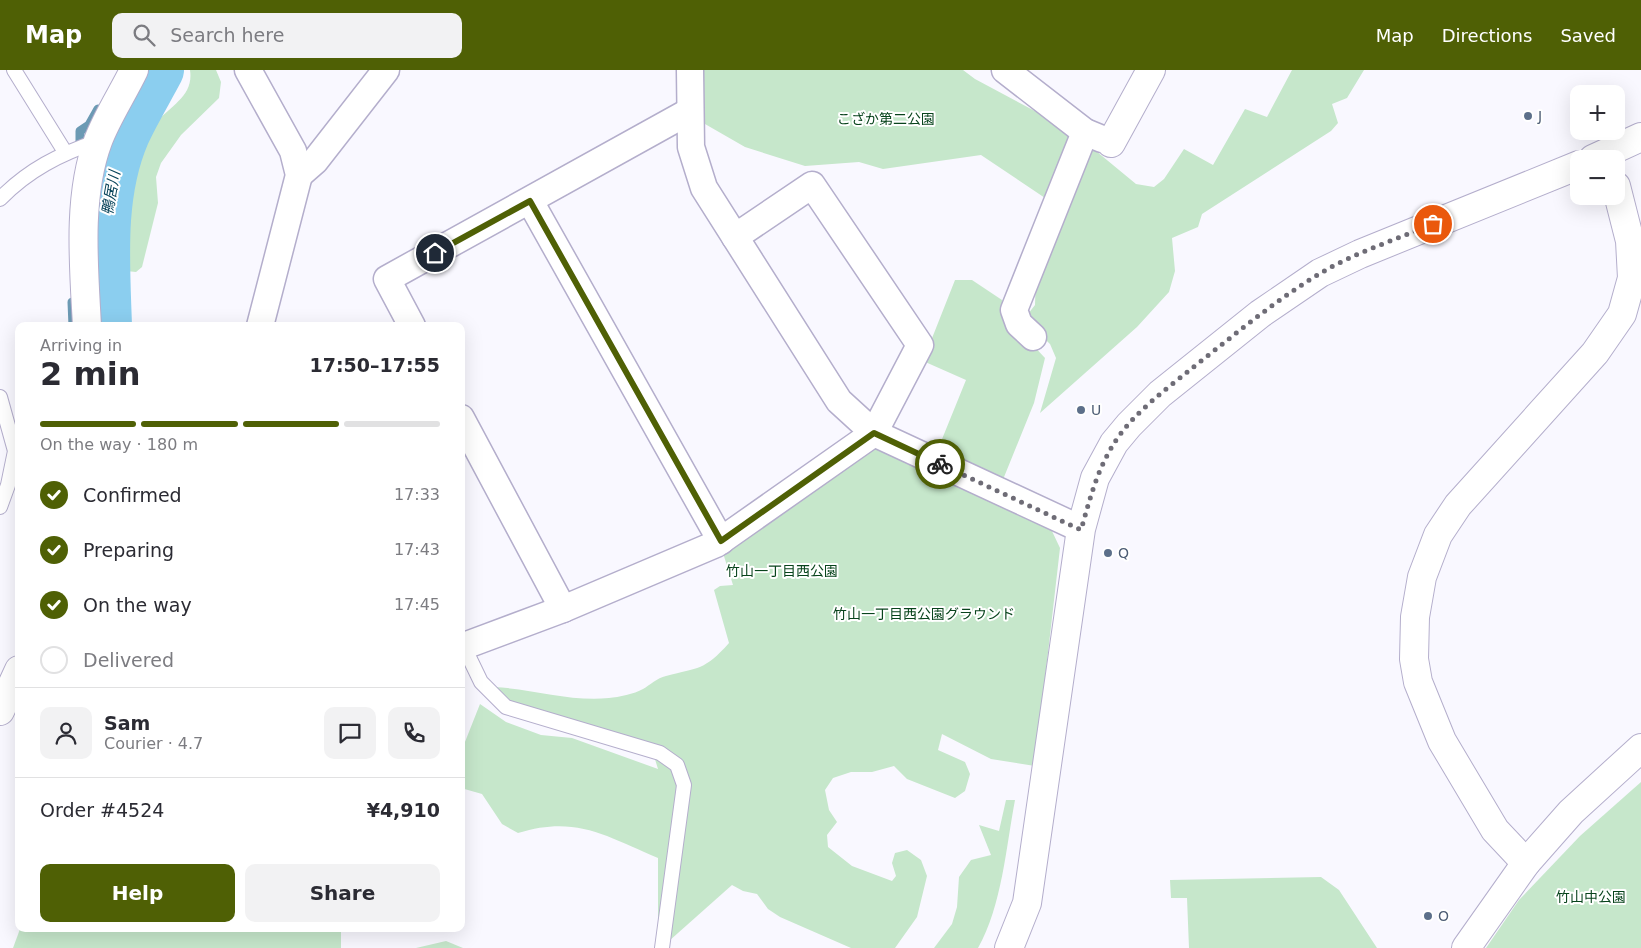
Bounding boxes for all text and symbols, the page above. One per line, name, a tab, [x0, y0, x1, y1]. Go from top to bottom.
search box	[112, 13, 462, 58]
text: Map	[25, 21, 82, 49]
icon: search	[130, 21, 158, 49]
text: Search here	[170, 24, 284, 46]
text: Map	[1376, 25, 1414, 46]
text: Directions	[1442, 25, 1532, 46]
text: Saved	[1560, 25, 1616, 46]
map controls	[1570, 85, 1625, 205]
button: +	[1570, 85, 1625, 140]
place label: J	[1537, 108, 1542, 124]
marker: J	[1522, 110, 1534, 122]
park label: こざか第二公園	[837, 111, 935, 127]
button: −	[1570, 150, 1625, 205]
water label: 鴨居川	[98, 167, 124, 217]
pin	[1412, 203, 1454, 245]
icon: bag	[1419, 210, 1447, 238]
pin	[414, 232, 456, 274]
icon: home	[421, 239, 449, 267]
text: Arriving in	[40, 336, 122, 355]
text: 17:50–17:55	[310, 354, 440, 376]
text: 2 min	[40, 355, 141, 393]
place label: U	[1091, 402, 1101, 418]
marker: U	[1075, 404, 1087, 416]
text: On the way · 180 m	[40, 435, 198, 454]
courier	[915, 439, 965, 489]
icon: bike	[926, 450, 954, 478]
icon: check	[40, 481, 68, 509]
text: Confirmed	[83, 484, 182, 506]
text: 17:33	[394, 485, 440, 504]
icon: check	[40, 536, 68, 564]
text: Preparing	[83, 539, 174, 561]
text: 17:43	[394, 540, 440, 559]
place label: Q	[1118, 545, 1129, 561]
marker: Q	[1102, 547, 1114, 559]
park label: 竹山一丁目西公園	[726, 563, 838, 579]
icon: check	[40, 591, 68, 619]
text: On the way	[83, 594, 192, 616]
text: 17:45	[394, 595, 440, 614]
park label: 竹山一丁目西公園グラウンド	[833, 606, 1015, 622]
text: Delivered	[83, 649, 174, 671]
button: person	[40, 707, 92, 759]
button: chat	[324, 707, 376, 759]
button: phone	[388, 707, 440, 759]
text: Sam	[104, 712, 150, 734]
text: Courier · 4.7	[104, 734, 203, 753]
text: Order #4524	[40, 799, 164, 821]
text: ¥4,910	[367, 799, 440, 821]
button: Help	[40, 864, 235, 922]
button: Share	[245, 864, 440, 922]
park label: 竹山中公園	[1556, 889, 1626, 905]
place label: O	[1438, 908, 1449, 924]
marker: O	[1422, 910, 1434, 922]

